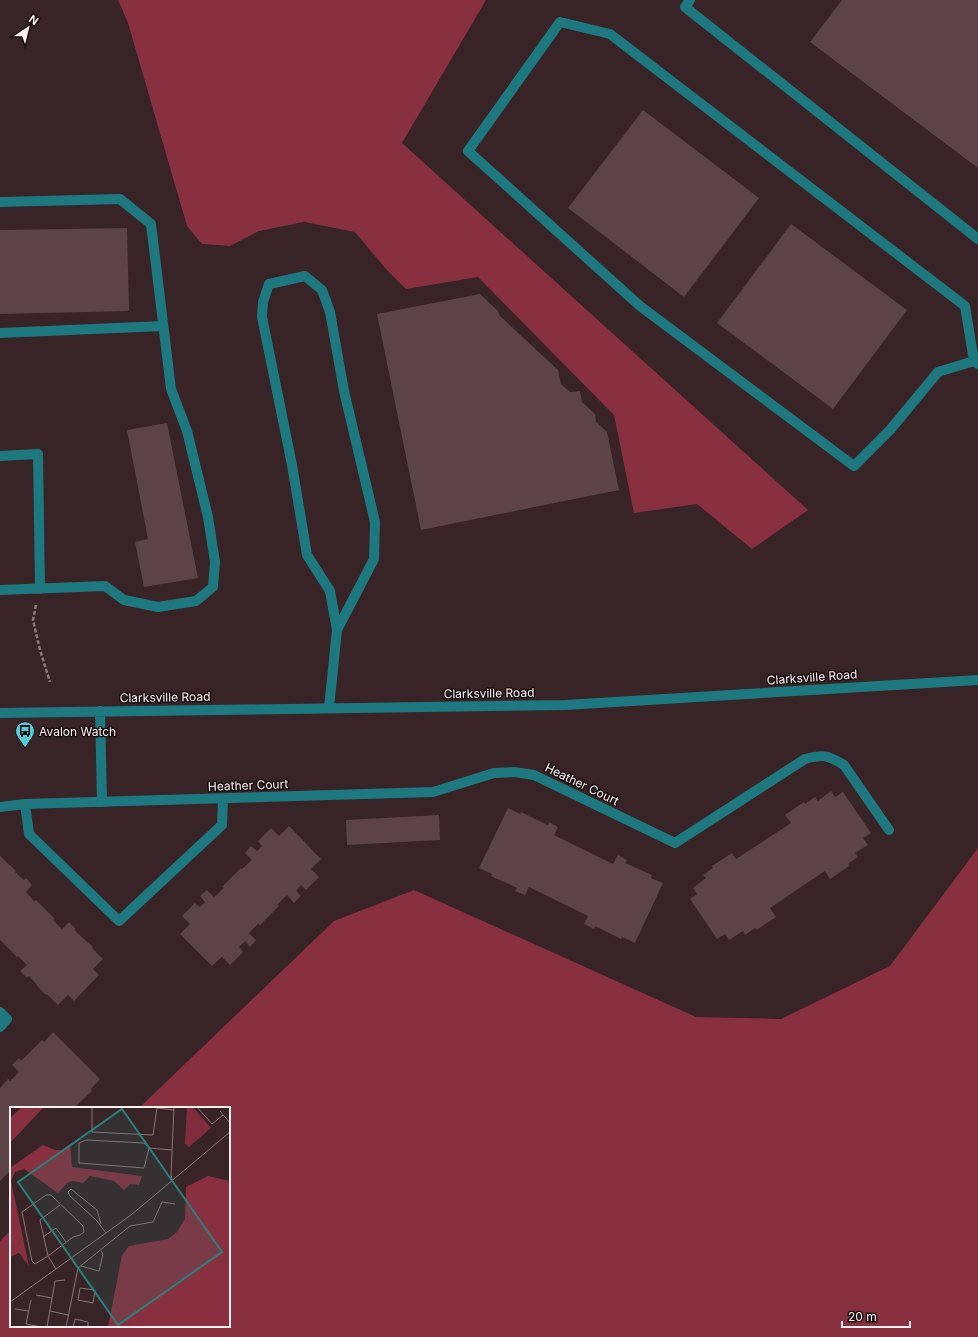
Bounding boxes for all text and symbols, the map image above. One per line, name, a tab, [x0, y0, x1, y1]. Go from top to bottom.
north arrow	[8, 8, 48, 48]
text: N	[26, 12, 41, 28]
street label: Clarksville Road	[766, 666, 858, 688]
street label: Clarksville Road	[443, 685, 535, 701]
street label: Clarksville Road	[119, 689, 211, 705]
bus stop icon: Avalon Watch	[14, 720, 36, 748]
place label: Avalon Watch	[39, 724, 116, 739]
street label: Heather Court	[543, 760, 621, 808]
street label: Heather Court	[208, 776, 288, 794]
inset map	[10, 1107, 230, 1327]
scale bar	[842, 1303, 910, 1329]
text: 20 m	[848, 1309, 877, 1324]

